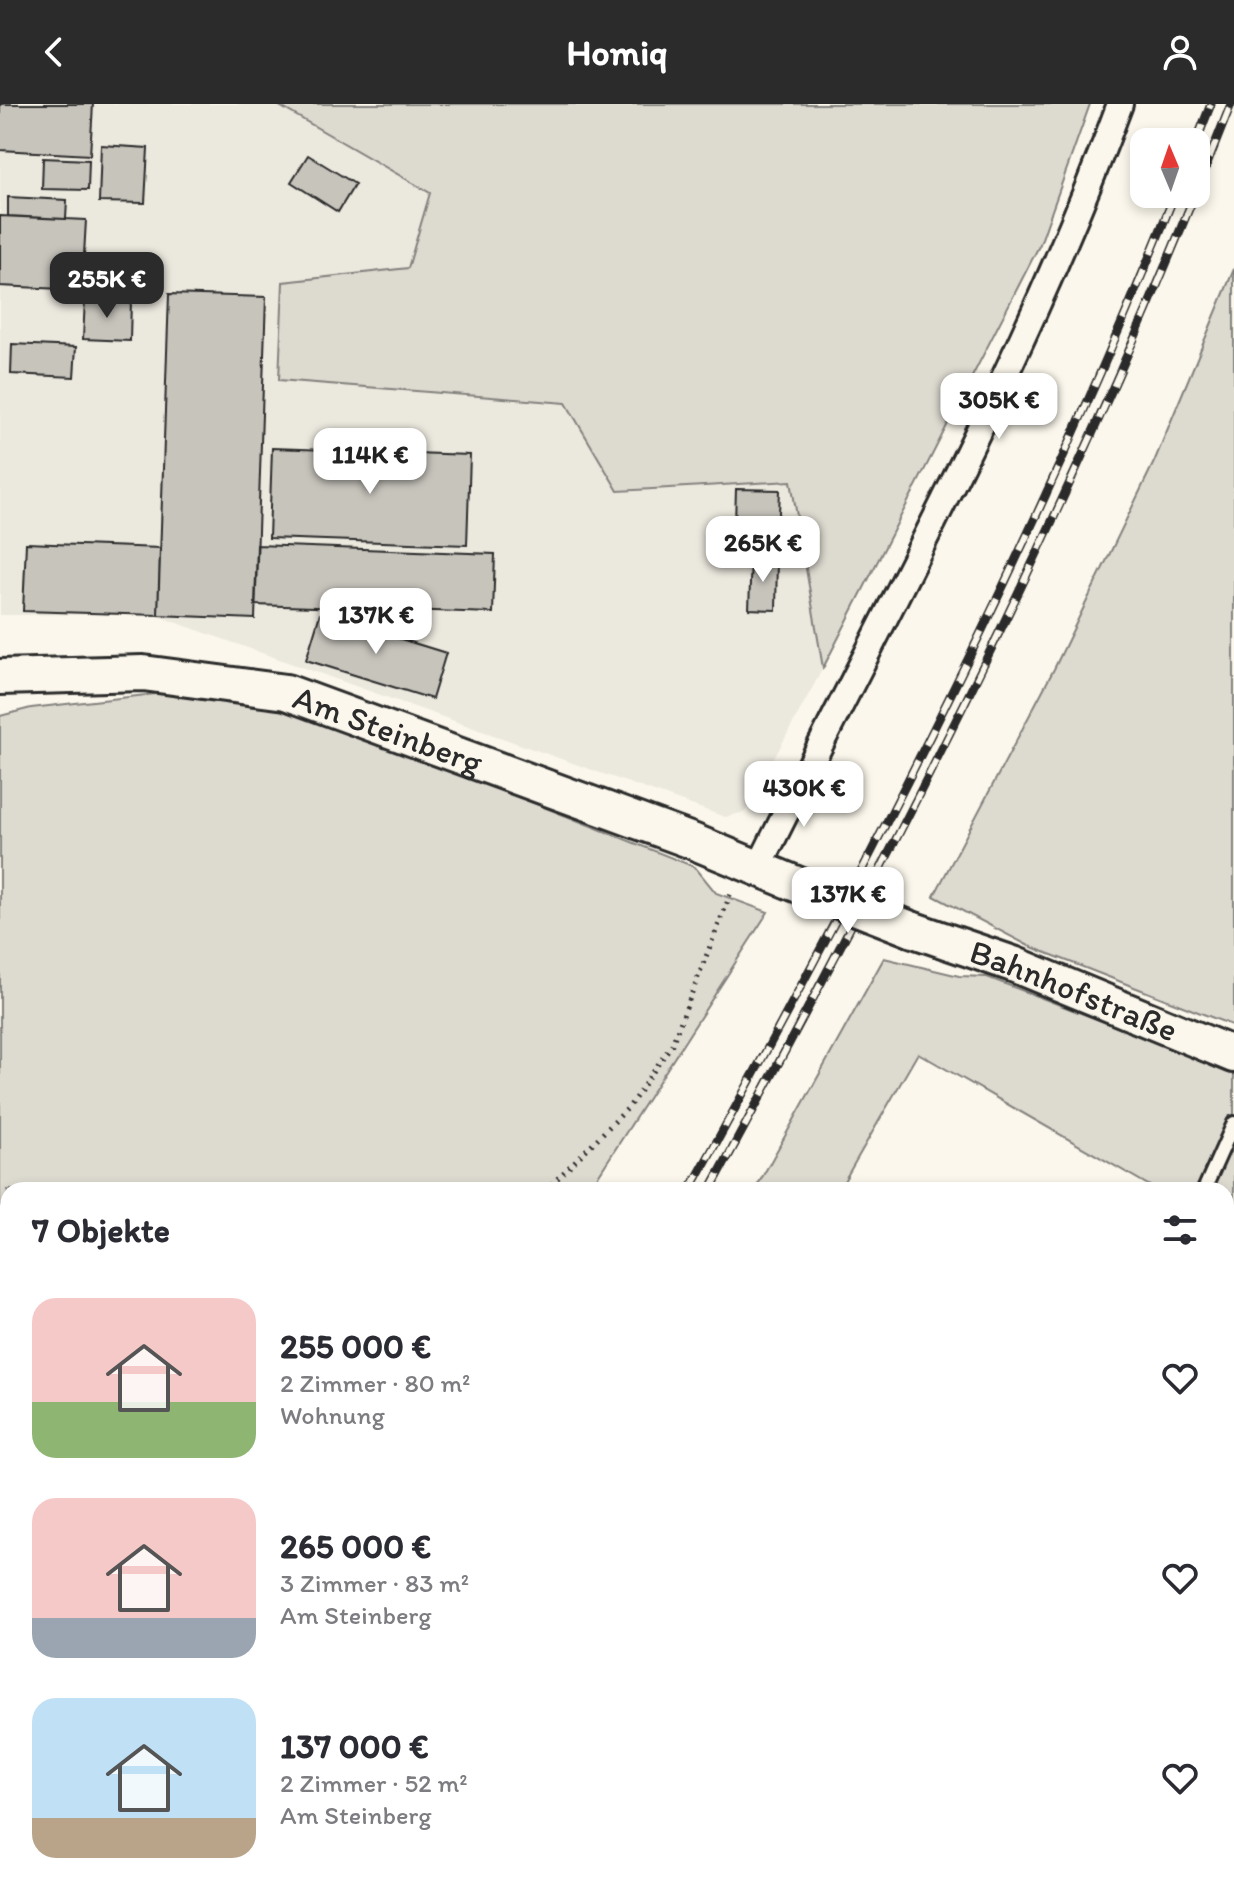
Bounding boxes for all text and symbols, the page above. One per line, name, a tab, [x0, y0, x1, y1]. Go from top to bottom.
icon: back	[32, 30, 76, 74]
icon: person	[1158, 30, 1202, 74]
text: Homiq	[566, 31, 668, 74]
north arrow	[1130, 128, 1210, 208]
map controls	[1130, 128, 1210, 208]
pin: 255K €	[42, 252, 172, 320]
text: 255K €	[68, 262, 146, 294]
pin: 305K €	[934, 373, 1064, 441]
text: 305K €	[958, 383, 1040, 415]
pin: 114K €	[305, 428, 435, 496]
text: 114K €	[331, 438, 409, 470]
pin: 265K €	[698, 516, 828, 584]
text: 265K €	[724, 526, 802, 558]
pin: 137K €	[311, 588, 441, 656]
text: 137K €	[338, 598, 414, 630]
street label: Am Steinberg	[288, 676, 489, 783]
pin: 430K €	[739, 761, 869, 829]
text: 430K €	[762, 771, 846, 803]
pin: 137K €	[783, 867, 913, 935]
text: 137K €	[810, 877, 886, 909]
street label: Bahnhofstraße	[965, 930, 1184, 1050]
icon: filters	[1158, 1208, 1202, 1252]
text: 7 Objekte	[32, 1210, 170, 1251]
text: 255 000 €	[280, 1326, 431, 1367]
icon: home	[96, 1330, 192, 1426]
icon: heart	[1158, 1356, 1202, 1400]
text: 2 Zimmer · 80 m²	[280, 1367, 470, 1399]
text: Wohnung	[280, 1399, 385, 1431]
text: 265 000 €	[280, 1526, 431, 1567]
icon: home	[96, 1530, 192, 1626]
icon: heart	[1158, 1556, 1202, 1600]
text: 3 Zimmer · 83 m²	[280, 1567, 469, 1599]
text: Am Steinberg	[280, 1599, 432, 1631]
text: 137 000 €	[280, 1726, 429, 1767]
icon: home	[96, 1730, 192, 1826]
icon: heart	[1158, 1756, 1202, 1800]
text: 2 Zimmer · 52 m²	[280, 1767, 468, 1799]
text: Am Steinberg	[280, 1799, 432, 1831]

